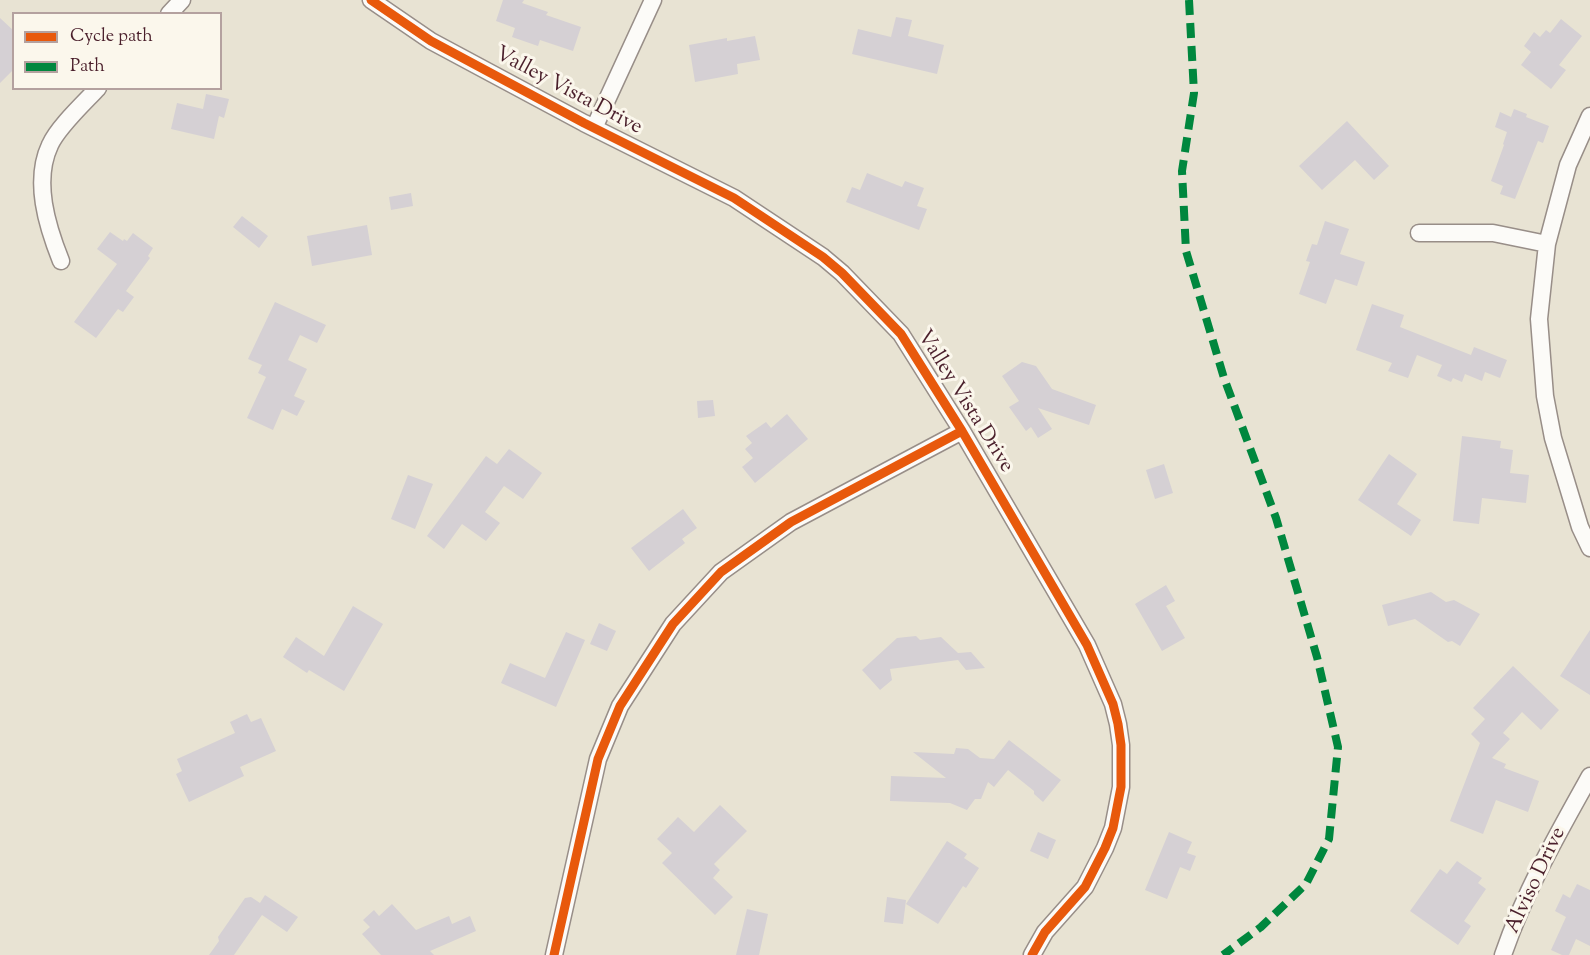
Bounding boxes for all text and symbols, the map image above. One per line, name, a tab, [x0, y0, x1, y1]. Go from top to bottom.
legend	[12, 12, 222, 90]
text: Cycle path	[70, 24, 153, 50]
street label: Valley Vista Drive	[490, 43, 646, 141]
text: Path	[70, 54, 105, 80]
street label: Valley Vista Drive	[910, 326, 1018, 478]
street label: Alviso Drive	[1501, 824, 1573, 938]

